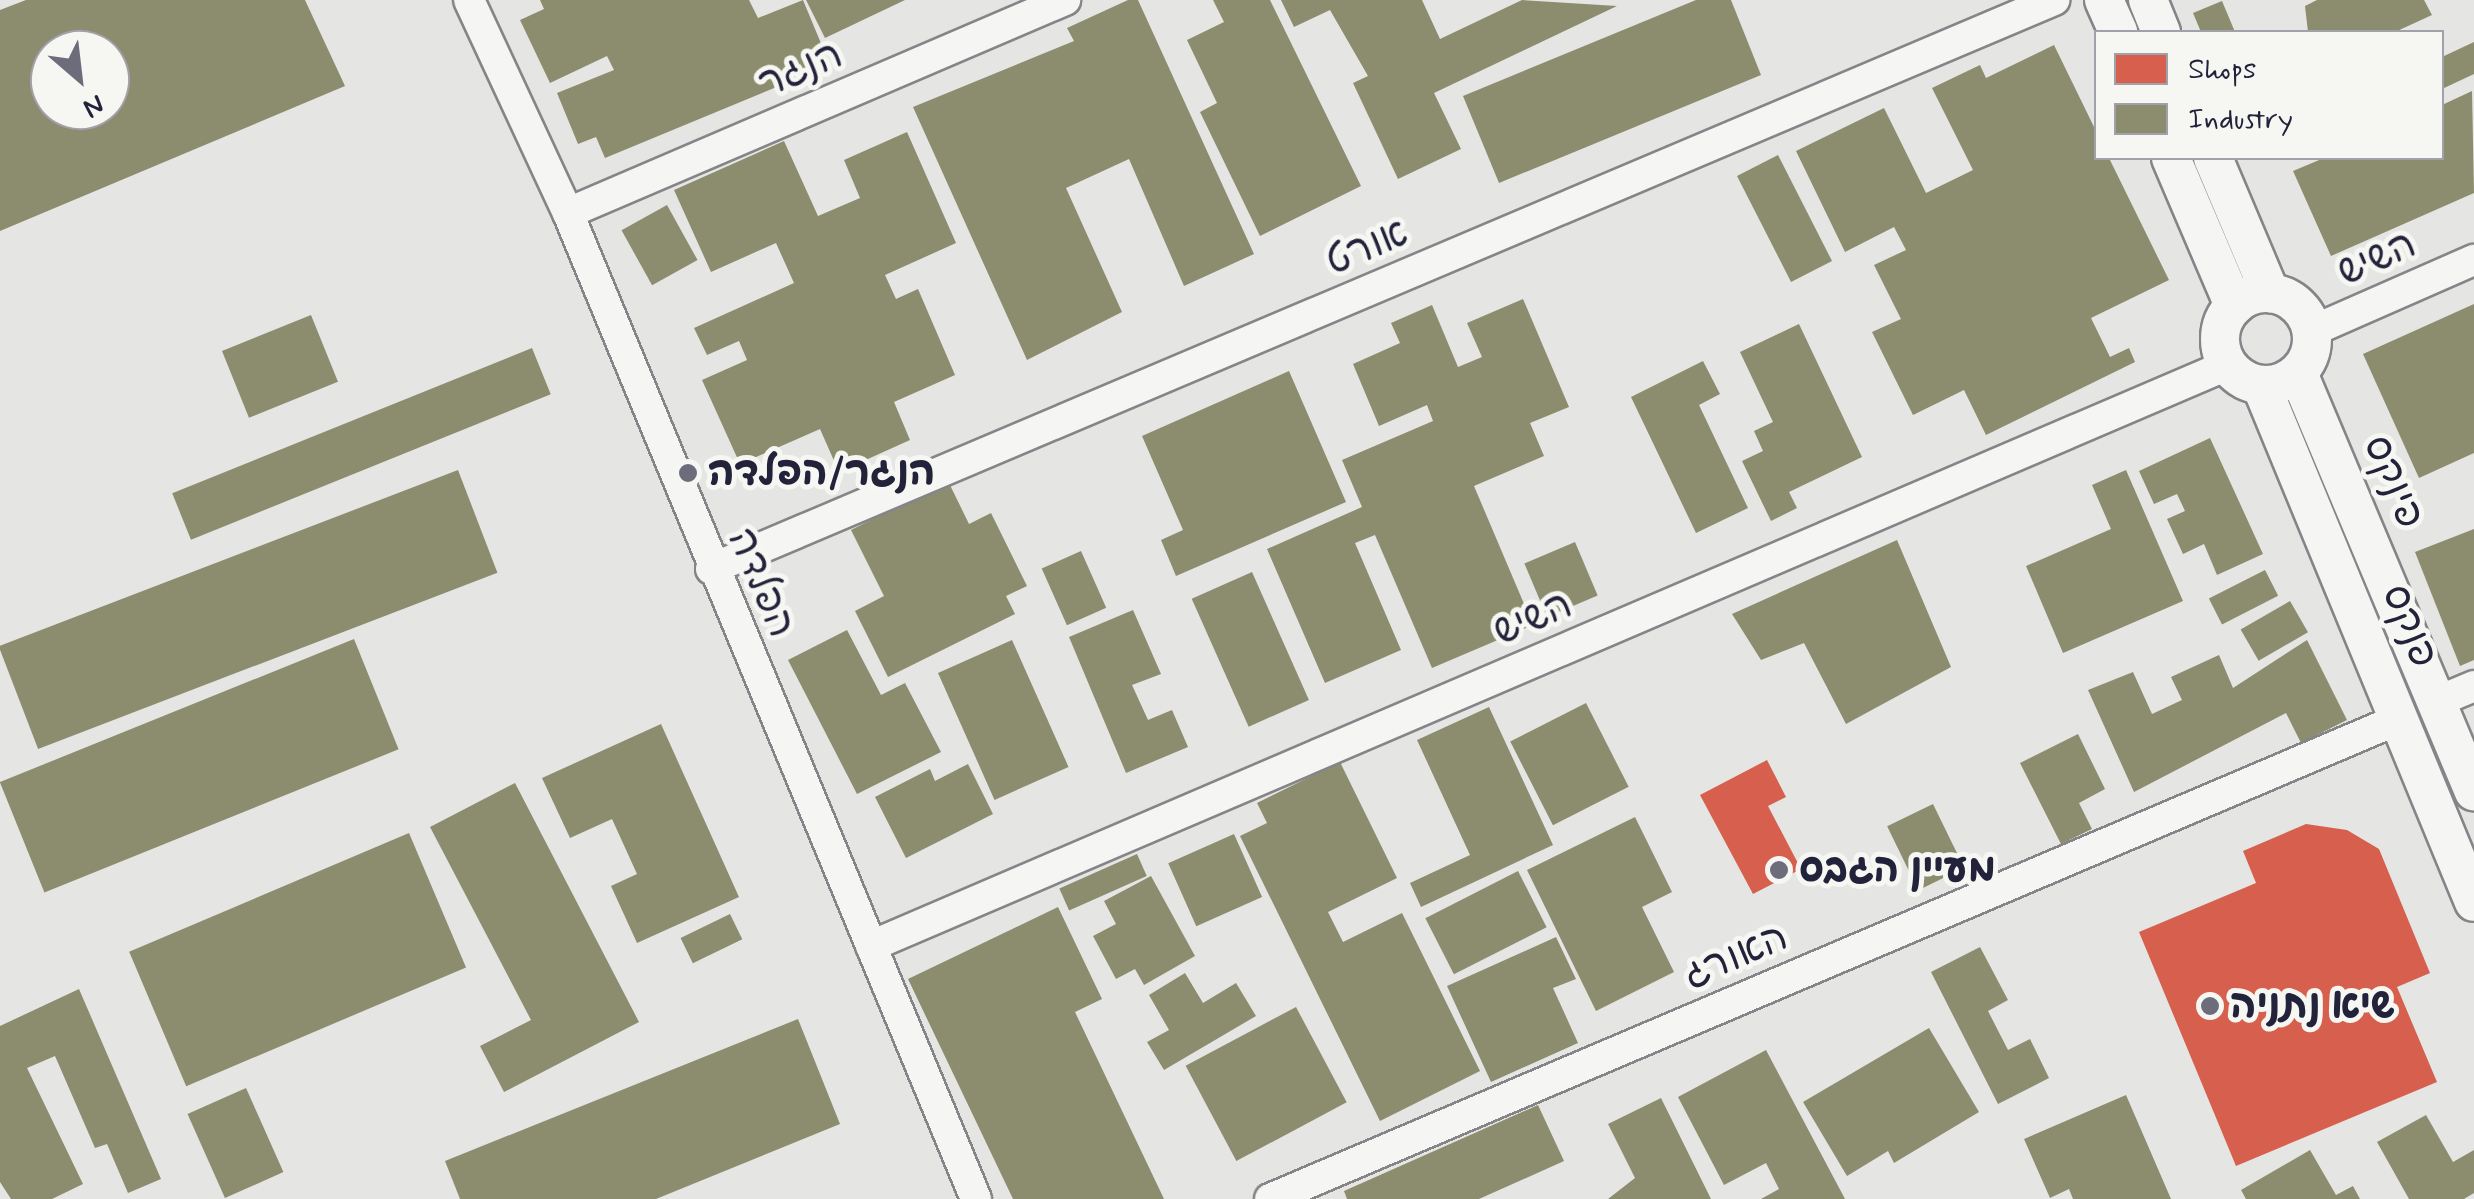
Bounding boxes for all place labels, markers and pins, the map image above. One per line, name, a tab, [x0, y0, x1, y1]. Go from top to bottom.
place label: הנגר/הפלדה	[708, 449, 935, 497]
marker: הנגר/הפלדה	[677, 462, 699, 484]
place label: מעיין הגבס	[1799, 846, 1996, 894]
marker: מעיין הגבס	[1768, 859, 1790, 881]
place label: שיא נתניה	[2230, 982, 2395, 1030]
marker: שיא נתניה	[2199, 995, 2221, 1017]

